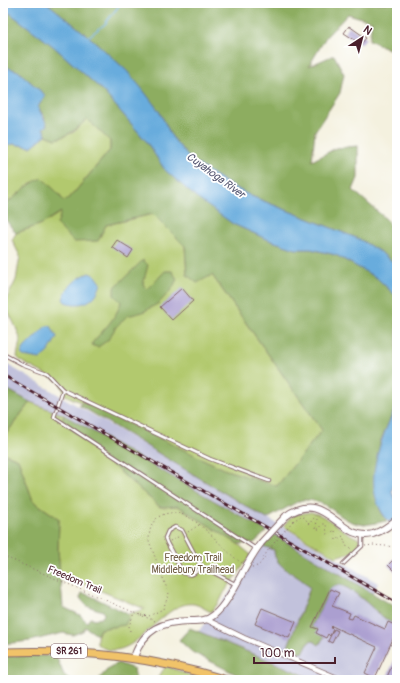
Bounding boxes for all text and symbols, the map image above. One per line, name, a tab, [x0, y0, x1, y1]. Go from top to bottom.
north arrow	[342, 18, 382, 58]
text: N	[361, 23, 375, 38]
water label: Cuyahoga River	[184, 150, 249, 202]
park label: Freedom Trail Middlebury Trailhead	[152, 552, 235, 576]
street label: Freedom Trail	[46, 563, 104, 597]
scale bar	[254, 639, 335, 665]
road number: SR 261	[51, 644, 87, 658]
text: 100 m	[260, 646, 295, 661]

